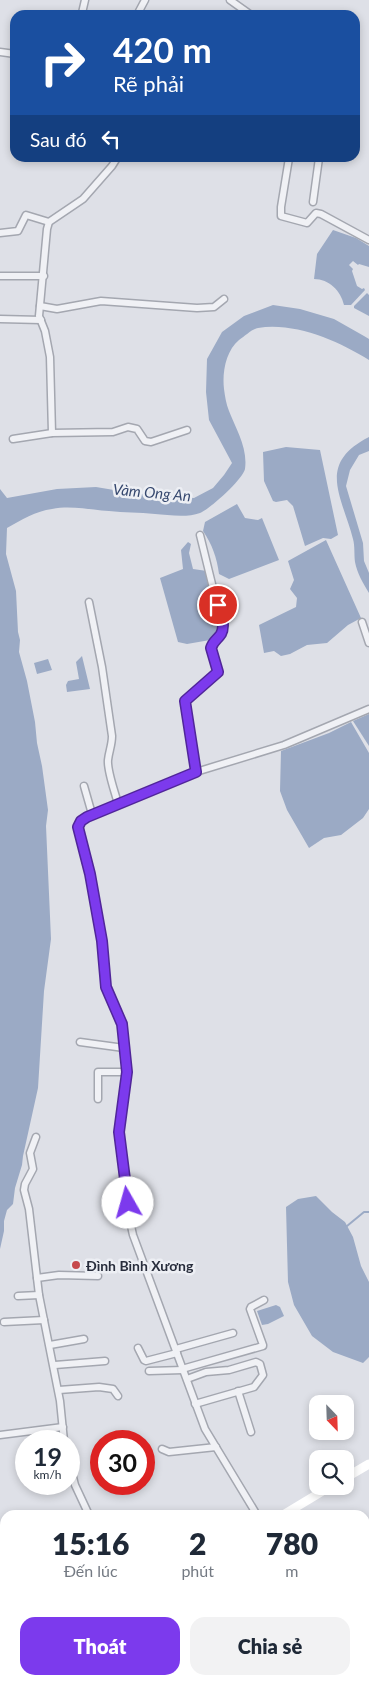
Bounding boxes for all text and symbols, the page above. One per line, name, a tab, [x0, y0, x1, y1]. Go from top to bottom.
text: 420 m	[113, 28, 212, 70]
icon: right	[30, 30, 95, 95]
text: Rẽ phải	[113, 70, 184, 97]
icon: left	[97, 125, 125, 153]
text: Sau đó	[30, 128, 87, 151]
water label: Vàm Ong An	[112, 480, 192, 504]
pin	[197, 584, 239, 626]
icon: arrive	[204, 591, 232, 619]
position arrow	[101, 1176, 153, 1228]
place label: Đình Bình Xương	[86, 1257, 194, 1274]
marker: Đình Bình Xương	[70, 1259, 82, 1271]
north arrow	[309, 1395, 354, 1440]
map controls	[309, 1395, 354, 1495]
speed limit sign: 30	[90, 1430, 155, 1495]
text: 19	[33, 1441, 62, 1471]
button: search	[309, 1450, 354, 1495]
text: km/h	[33, 1467, 62, 1482]
text: 15:16	[52, 1525, 129, 1561]
text: 2	[189, 1525, 206, 1561]
text: 780	[266, 1525, 318, 1561]
text: Đến lúc	[64, 1561, 118, 1580]
text: phút	[181, 1561, 214, 1580]
text: m	[285, 1561, 299, 1580]
button: Thoát	[20, 1617, 180, 1675]
button: Chia sẻ	[190, 1617, 350, 1675]

